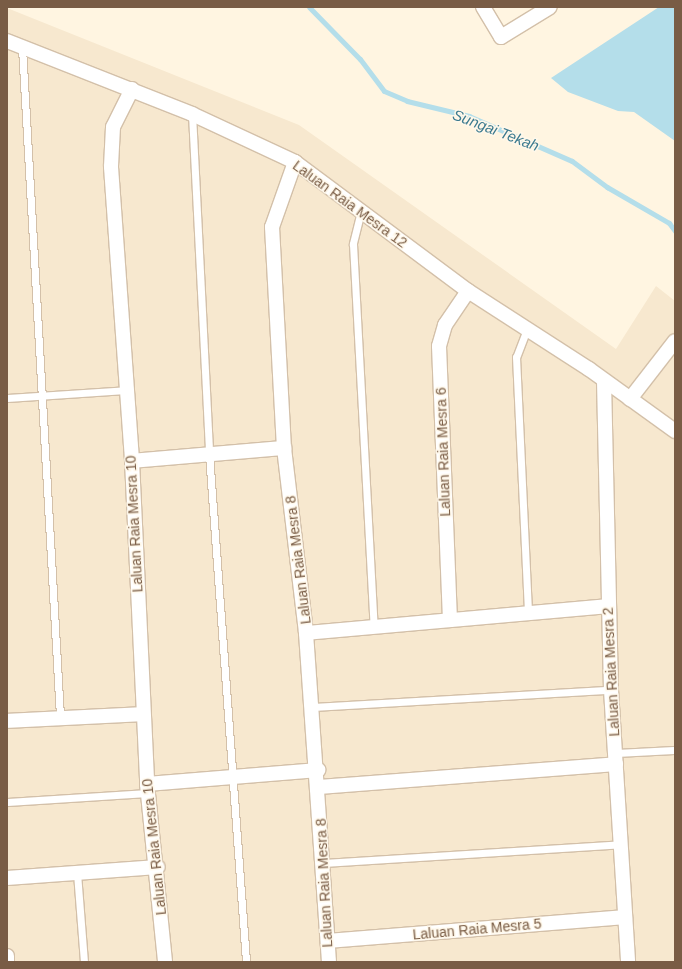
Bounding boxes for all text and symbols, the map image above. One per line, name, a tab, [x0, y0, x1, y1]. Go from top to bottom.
water label: Sungai Tekah	[450, 105, 542, 155]
street label: Laluan Raia Mesra 12	[290, 157, 410, 251]
street label: Laluan Raia Mesra 6	[432, 387, 454, 517]
street label: Laluan Raia Mesra 10	[122, 455, 146, 593]
street label: Laluan Raia Mesra 8	[282, 495, 314, 625]
street label: Laluan Raia Mesra 2	[599, 607, 623, 737]
street label: Laluan Raia Mesra 10	[138, 778, 170, 916]
street label: Laluan Raia Mesra 8	[312, 818, 336, 948]
street label: Laluan Raia Mesra 5	[412, 915, 542, 943]

